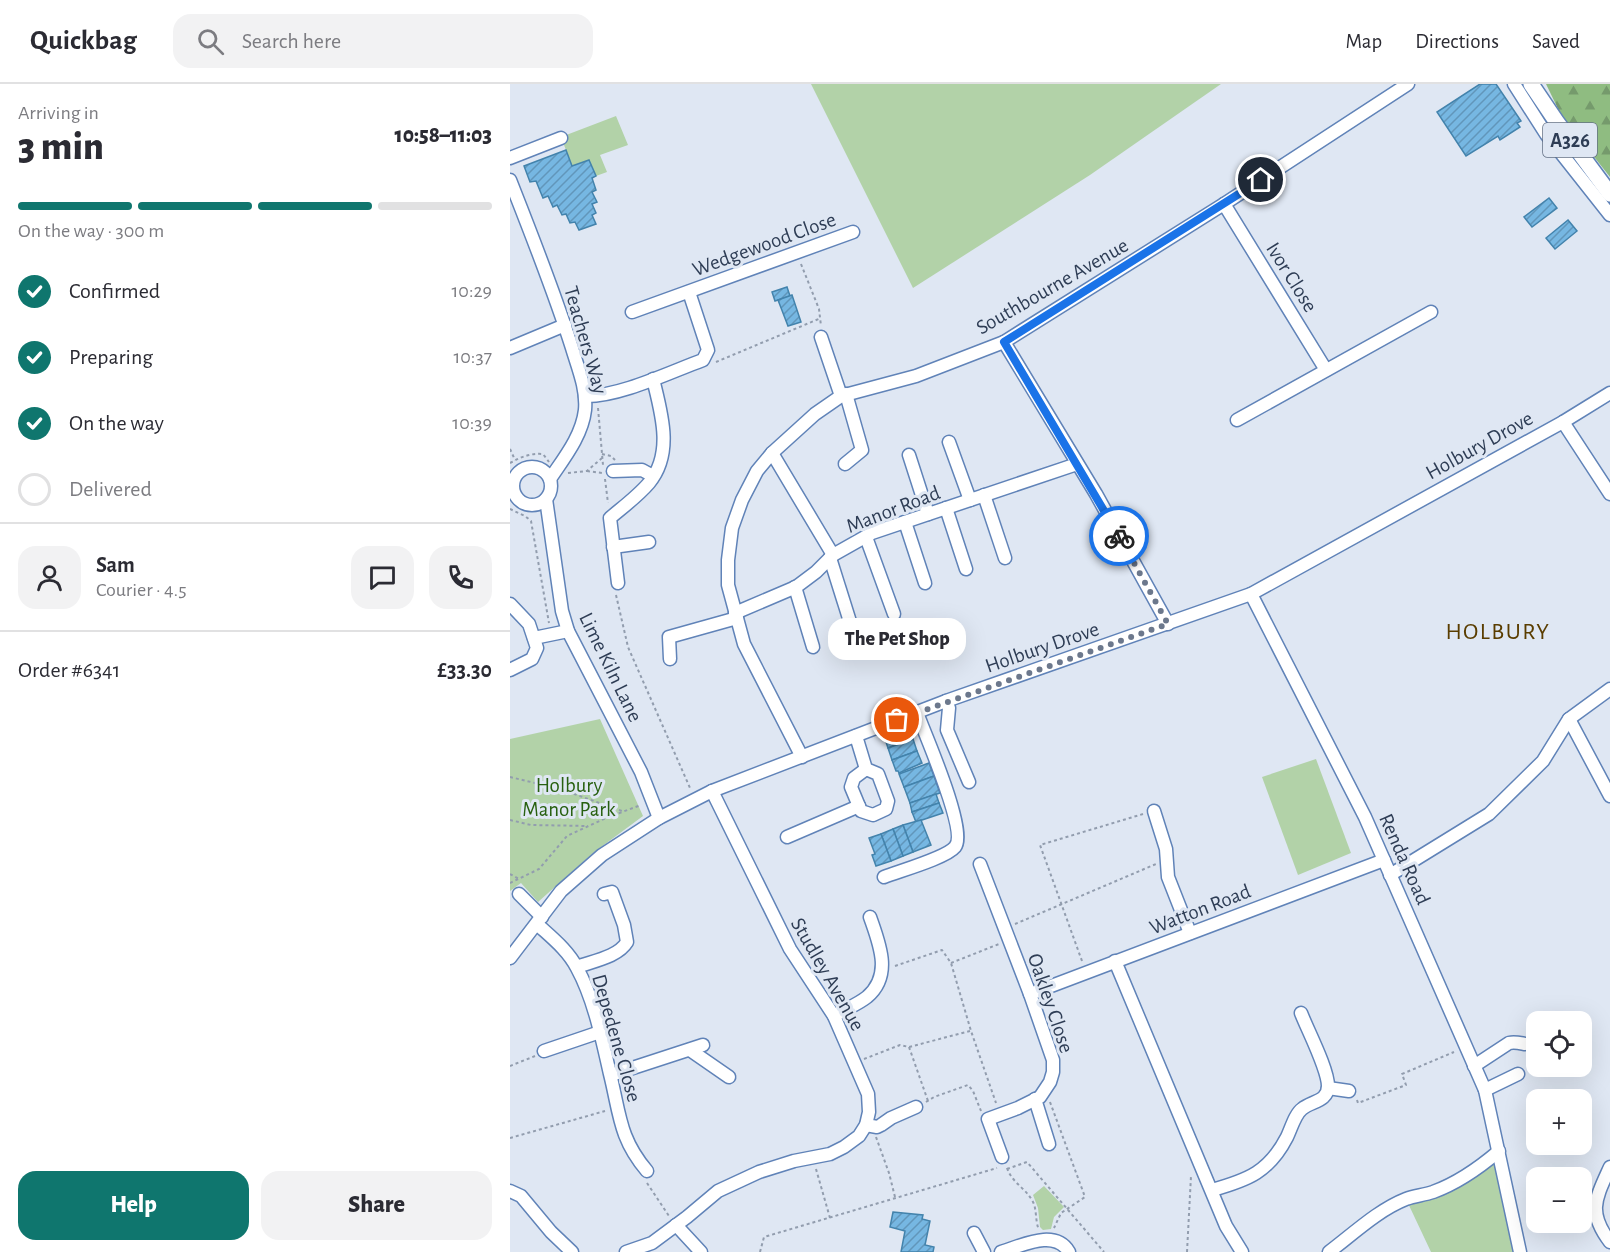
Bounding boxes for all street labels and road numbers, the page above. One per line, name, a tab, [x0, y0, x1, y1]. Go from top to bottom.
road number: A326	[1543, 123, 1597, 157]
street label: Wedgewood Close	[690, 209, 839, 280]
street label: Southbourne Avenue	[973, 234, 1132, 338]
street label: Ivor Close	[1262, 239, 1321, 316]
street label: Teachers Way	[560, 284, 611, 396]
street label: Holbury Drove	[1422, 407, 1536, 483]
street label: Manor Road	[843, 482, 943, 537]
street label: Lime Kiln Lane	[575, 609, 646, 725]
street label: Holbury Drove	[983, 618, 1102, 677]
street label: Renda Road	[1375, 811, 1434, 908]
street label: Watton Road	[1147, 881, 1254, 938]
street label: Studley Avenue	[787, 914, 868, 1034]
street label: Oakley Close	[1024, 951, 1077, 1056]
street label: Depedene Close	[588, 972, 645, 1104]

